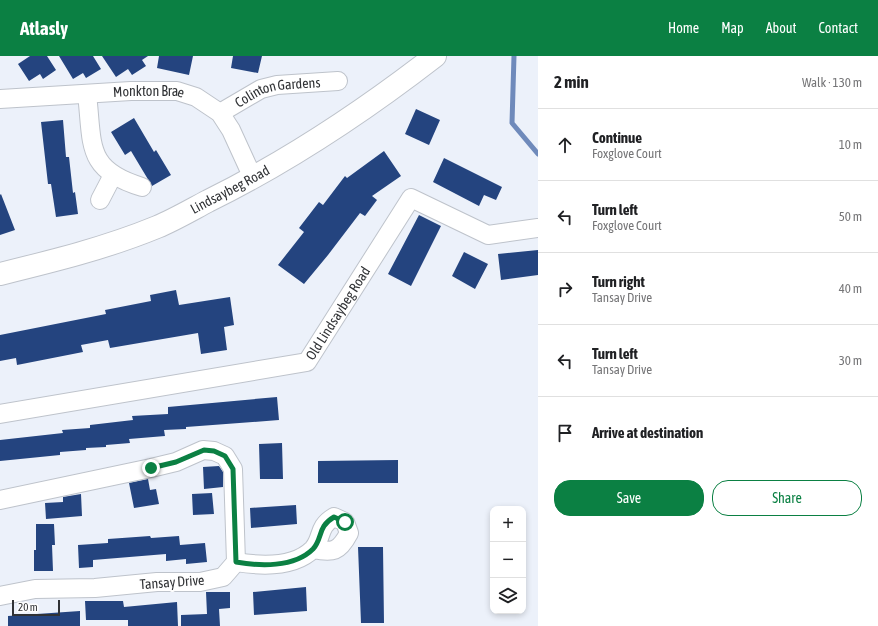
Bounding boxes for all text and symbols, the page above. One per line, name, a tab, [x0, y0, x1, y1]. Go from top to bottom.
text: Atlasly	[20, 17, 68, 39]
text: Home	[668, 20, 699, 36]
text: Map	[721, 20, 744, 36]
text: About	[766, 20, 797, 36]
text: Contact	[819, 20, 858, 36]
text: 2 min	[554, 72, 589, 92]
street label: Colinton Gardens	[232, 74, 321, 110]
text: Walk · 130 m	[802, 75, 862, 90]
street label: Monkton Brae	[113, 83, 187, 101]
text: Continue	[592, 129, 642, 146]
icon: ahead	[554, 134, 576, 156]
text: 10 m	[839, 137, 862, 152]
text: Foxglove Court	[592, 146, 662, 161]
street label: Lindsaybeg Road	[188, 162, 272, 217]
text: Turn left	[592, 201, 638, 218]
icon: left	[554, 206, 576, 228]
text: 50 m	[839, 209, 862, 224]
text: Foxglove Court	[592, 218, 662, 233]
street label: Old Lindsaybeg Road	[302, 264, 373, 363]
text: Turn right	[592, 273, 645, 290]
icon: right	[554, 278, 576, 300]
text: 40 m	[839, 281, 862, 296]
text: Tansay Drive	[592, 290, 652, 305]
text: Turn left	[592, 345, 638, 362]
icon: left	[554, 350, 576, 372]
text: 30 m	[839, 353, 862, 368]
text: Tansay Drive	[592, 362, 652, 377]
icon: arrive	[554, 422, 576, 444]
text: Arrive at destination	[592, 424, 703, 441]
route end	[142, 459, 160, 477]
button: Save	[554, 480, 704, 516]
button: Share	[712, 480, 862, 516]
map controls	[490, 506, 526, 614]
button: +	[490, 506, 526, 542]
route start	[336, 513, 354, 531]
button: −	[490, 542, 526, 578]
street label: Tansay Drive	[139, 572, 205, 592]
button: layers	[490, 578, 526, 614]
scale bar	[12, 598, 60, 617]
text: 20 m	[18, 601, 38, 613]

